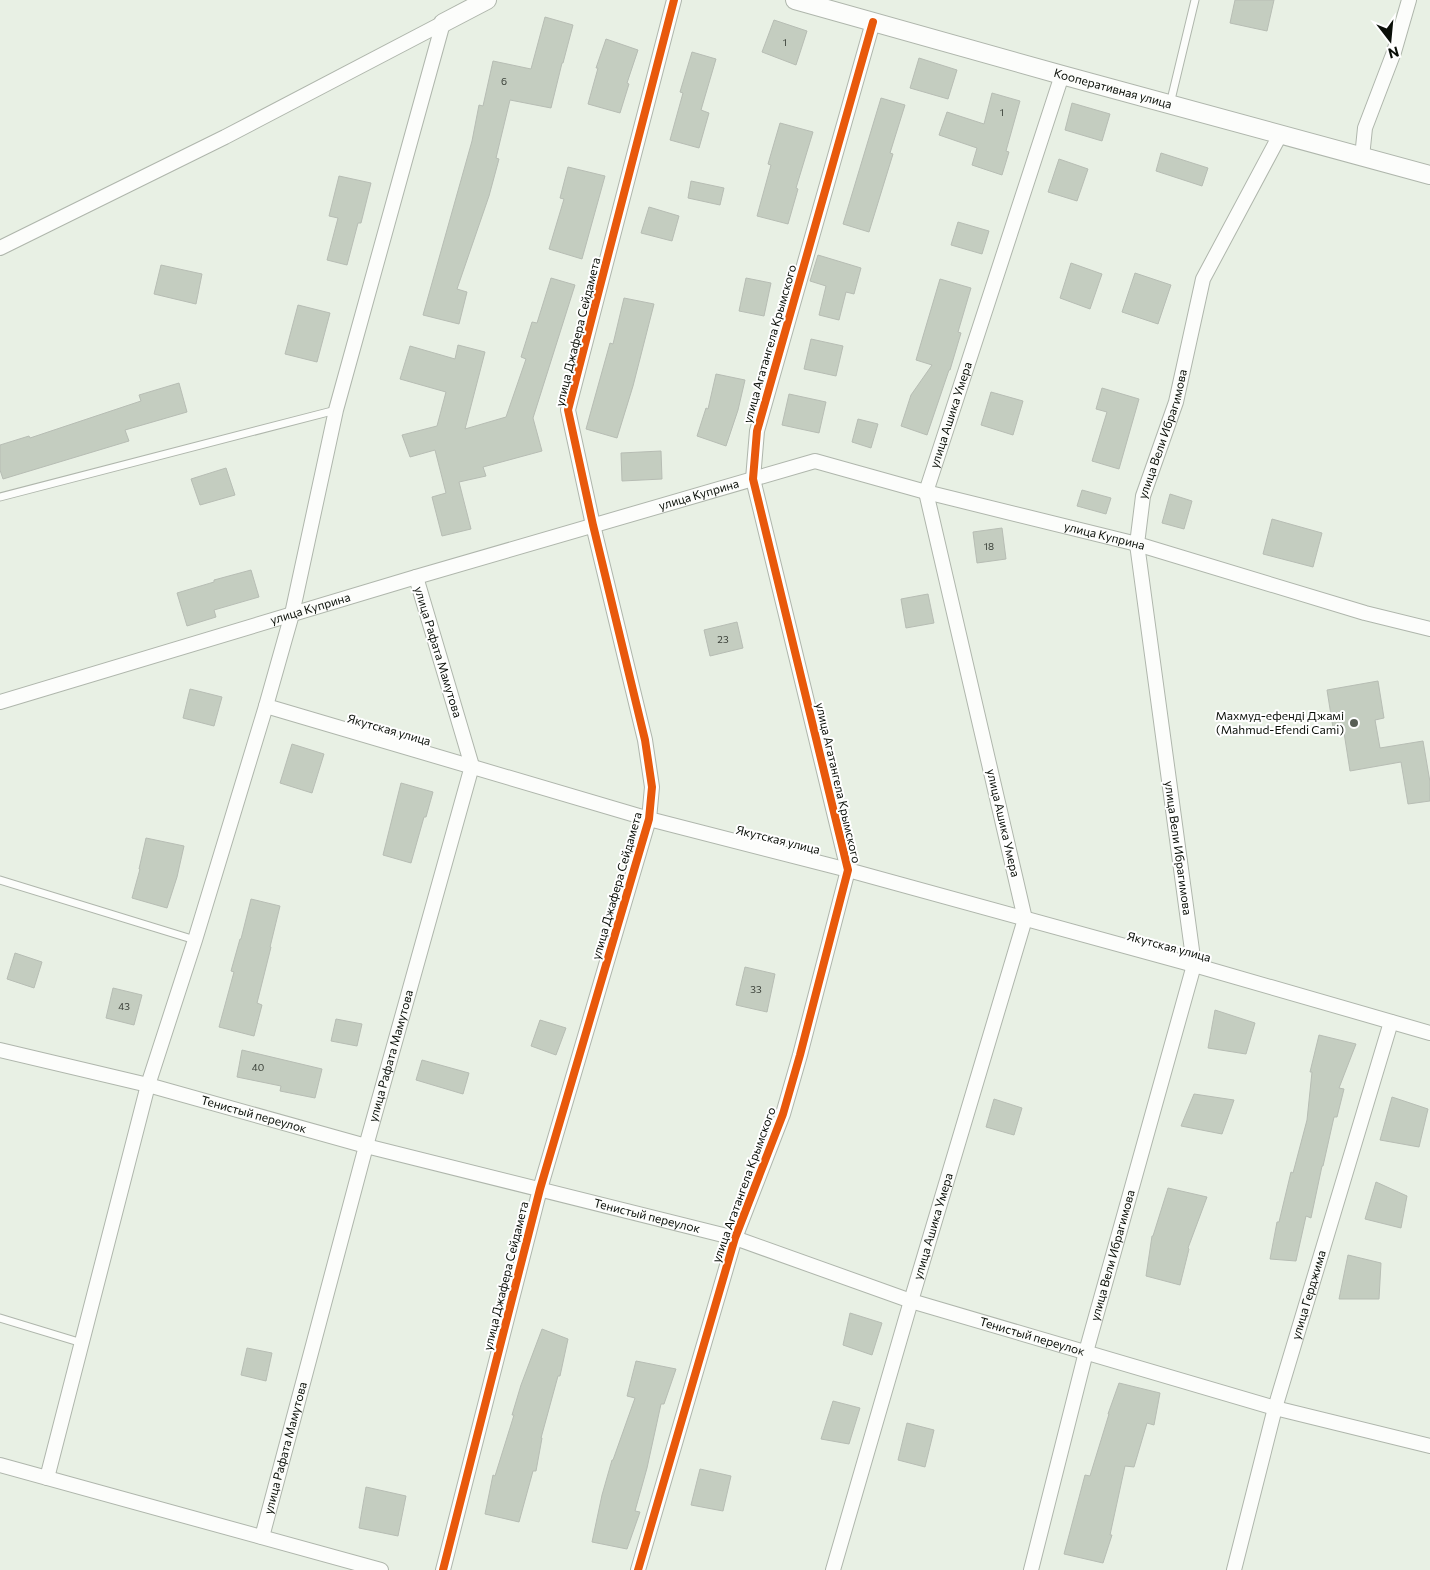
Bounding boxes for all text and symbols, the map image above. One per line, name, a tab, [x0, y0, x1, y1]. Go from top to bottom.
north arrow	[1365, 15, 1415, 65]
house number: 1	[783, 36, 787, 48]
text: N	[1386, 43, 1401, 63]
street label: Кооперативная улица	[1052, 65, 1174, 111]
house number: 6	[501, 75, 507, 87]
house number: 1	[1000, 106, 1004, 118]
street label: улица Джафера Сейдамета	[552, 256, 602, 408]
street label: улица Агатангела Крымского	[740, 263, 798, 425]
street label: улица Ашика Умера	[926, 360, 974, 470]
street label: улица Вели Ибрагимова	[1135, 368, 1189, 500]
street label: улица Куприна	[657, 475, 740, 512]
street label: улица Куприна	[1063, 518, 1147, 552]
house number: 18	[984, 540, 994, 552]
street label: улица Рафата Мамутова	[412, 584, 466, 719]
street label: улица Куприна	[268, 589, 352, 626]
house number: 23	[717, 633, 729, 645]
street label: улица Агатангела Крымского	[814, 701, 864, 864]
place label: Махмуд-ефенді Джамі (Mahmud-Efendi Cami)	[1216, 708, 1344, 736]
street label: Якутская улица	[346, 710, 433, 748]
marker: Махмуд-ефенді Джамі (Mahmud-Efendi Cami)	[1348, 717, 1360, 729]
street label: улица Ашика Умера	[985, 767, 1023, 878]
street label: улица Вели Ибрагимова	[1163, 780, 1195, 916]
street label: улица Джафера Сейдамета	[588, 810, 644, 961]
street label: Якутская улица	[735, 822, 822, 856]
street label: Якутская улица	[1126, 928, 1213, 964]
house number: 33	[750, 983, 762, 995]
street label: улица Рафата Мамутова	[365, 988, 415, 1123]
house number: 43	[118, 1000, 130, 1012]
house number: 40	[252, 1061, 264, 1073]
street label: Тенистый переулок	[200, 1092, 309, 1135]
street label: улица Агатангела Крымского	[708, 1105, 778, 1264]
street label: улица Ашика Умера	[910, 1171, 955, 1281]
street label: улица Вели Ибрагимова	[1087, 1188, 1137, 1322]
street label: Тенистый переулок	[593, 1195, 702, 1235]
street label: улица Джафера Сейдамета	[480, 1200, 530, 1352]
street label: улица Герджима	[1288, 1248, 1328, 1341]
street label: Тенистый переулок	[978, 1314, 1087, 1358]
street label: улица Рафата Мамутова	[260, 1380, 309, 1516]

